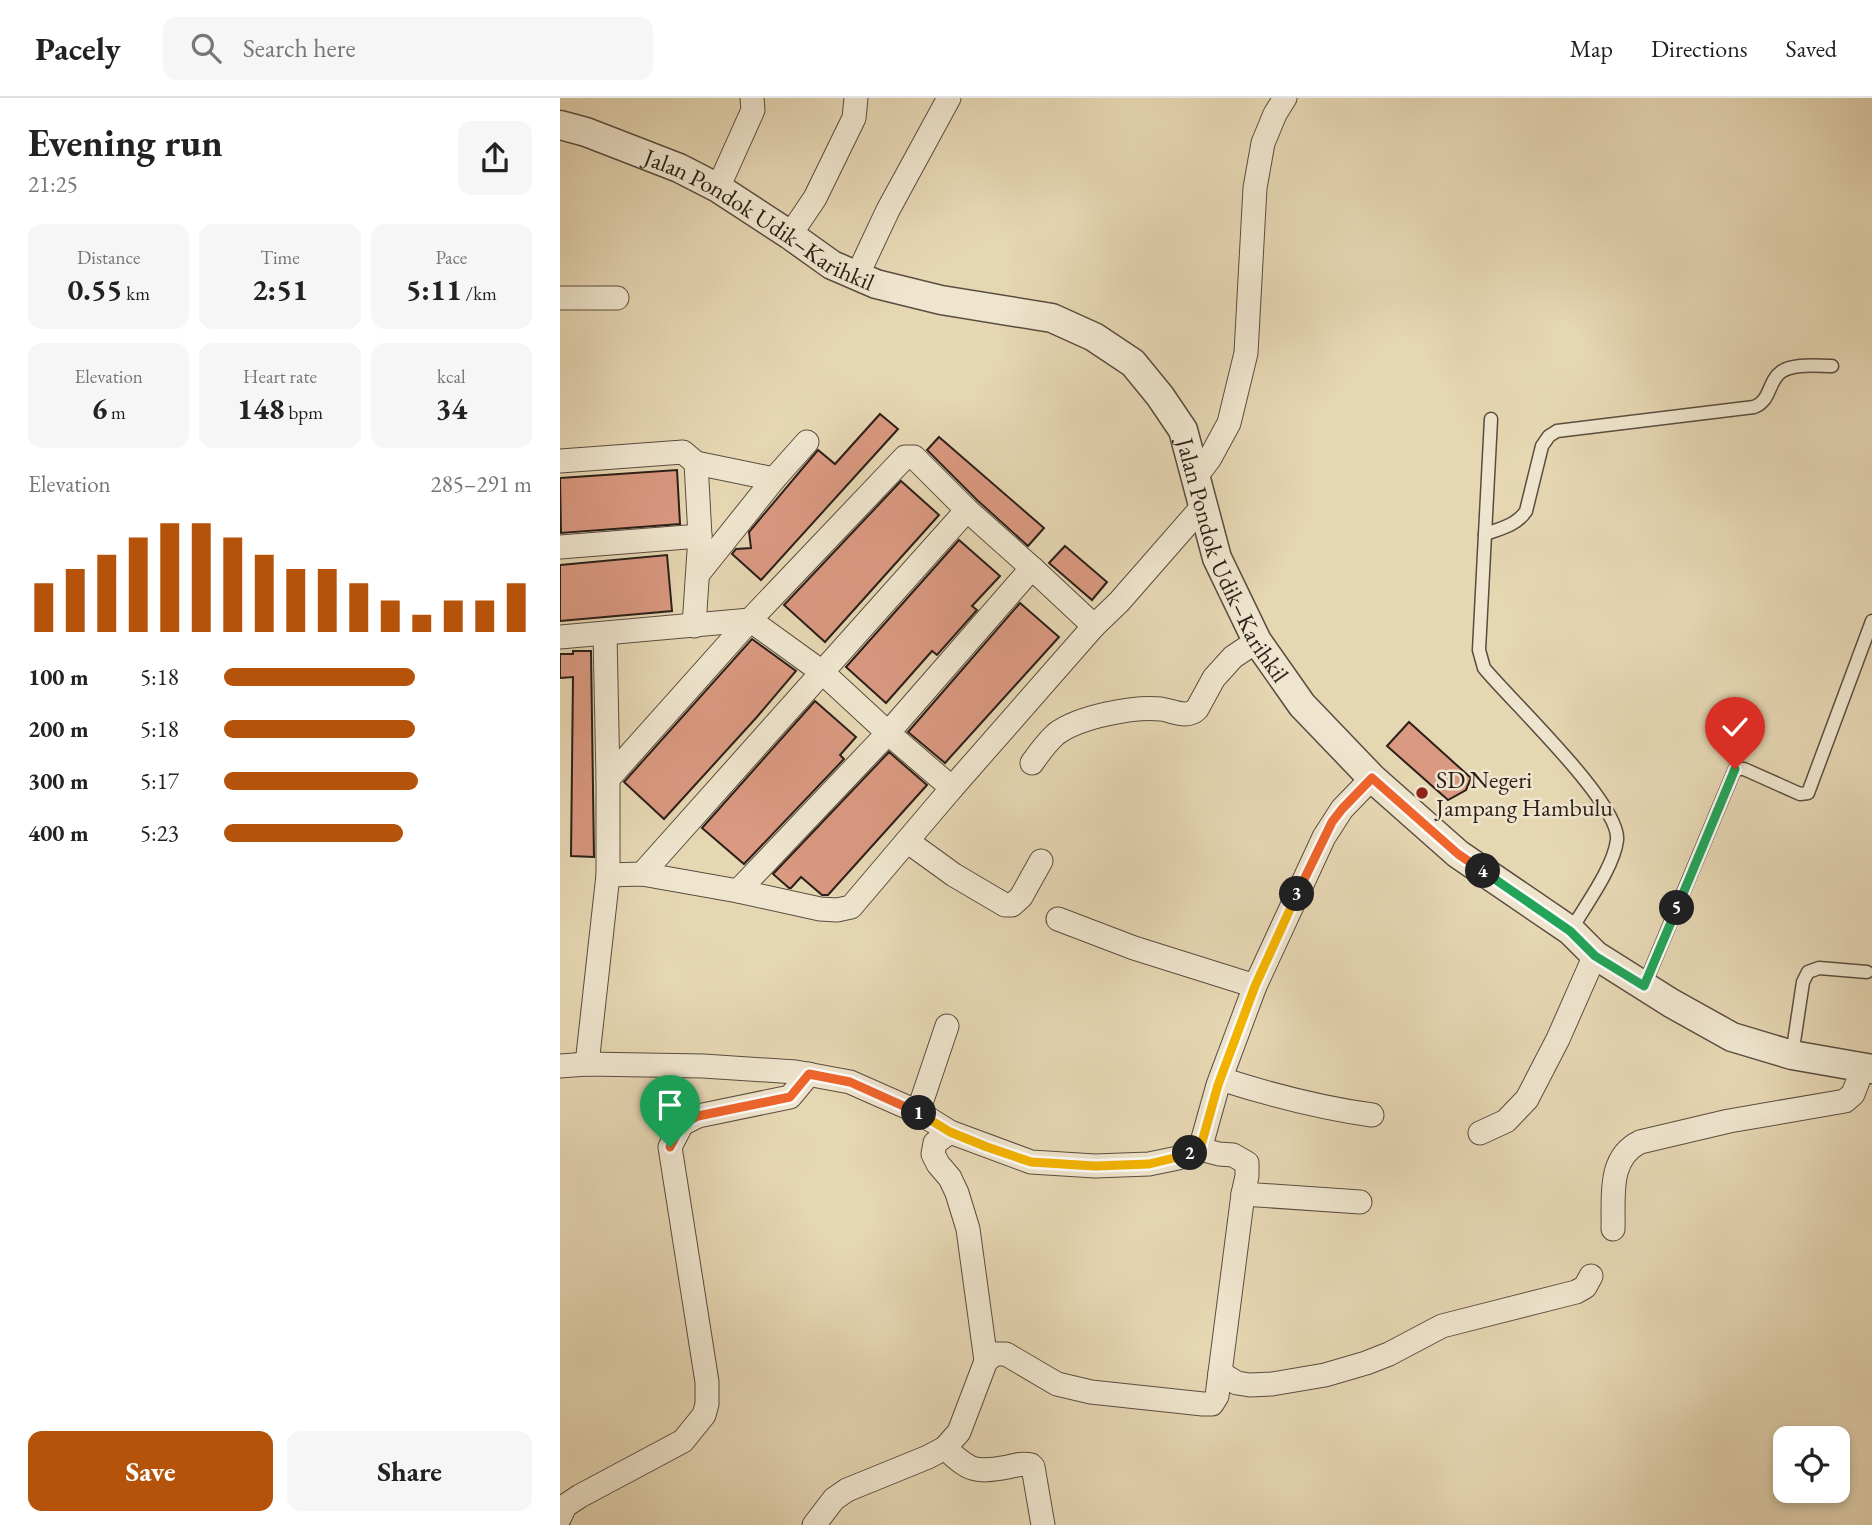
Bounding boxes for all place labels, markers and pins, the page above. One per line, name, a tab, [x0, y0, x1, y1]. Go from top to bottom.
pin	[1705, 697, 1765, 769]
place label: SD Negeri Jampang Hambulu	[1434, 764, 1613, 823]
marker: SD Negeri Jampang Hambulu	[1414, 785, 1430, 801]
pin: 4	[1466, 854, 1500, 888]
pin: 3	[1280, 876, 1314, 912]
pin: 5	[1660, 890, 1694, 926]
pin	[640, 1075, 700, 1147]
pin: 1	[902, 1096, 936, 1130]
pin: 2	[1172, 1136, 1208, 1170]

